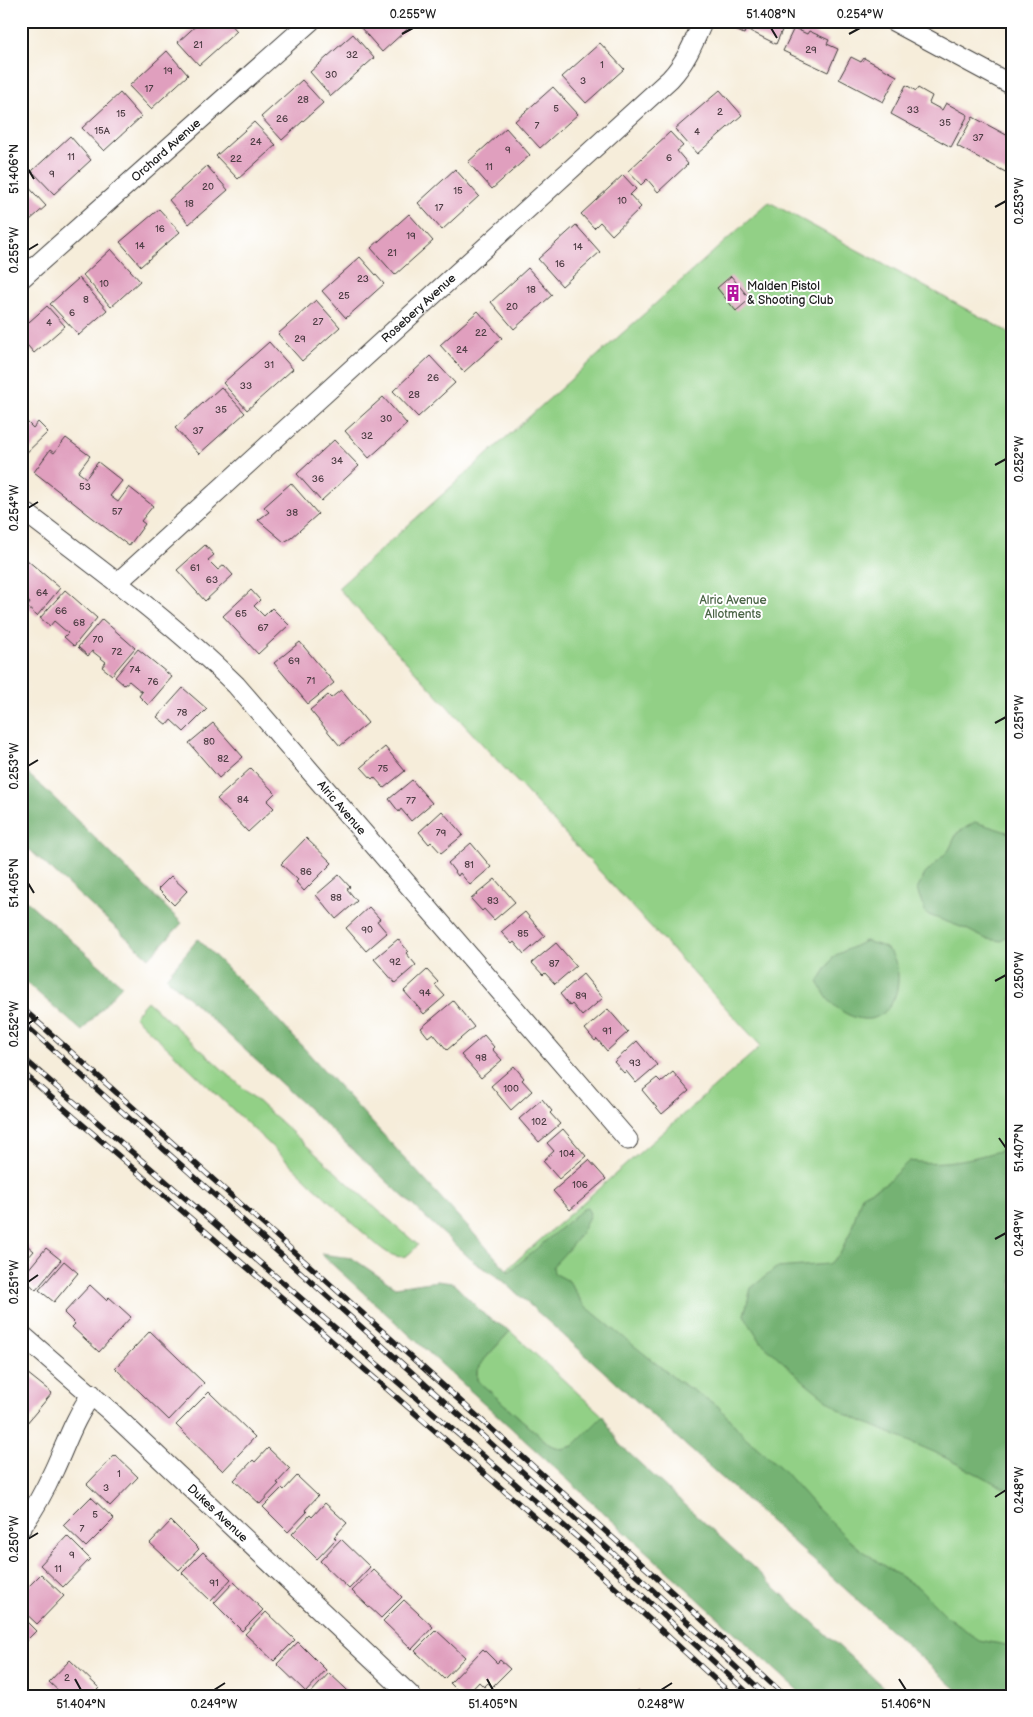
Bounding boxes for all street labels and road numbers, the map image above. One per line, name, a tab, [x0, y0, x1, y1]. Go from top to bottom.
street label: Orchard Avenue	[128, 115, 204, 185]
street label: Rosebery Avenue	[378, 270, 459, 346]
street label: Alric Avenue	[314, 777, 369, 838]
street label: Dukes Avenue	[184, 1481, 251, 1545]

